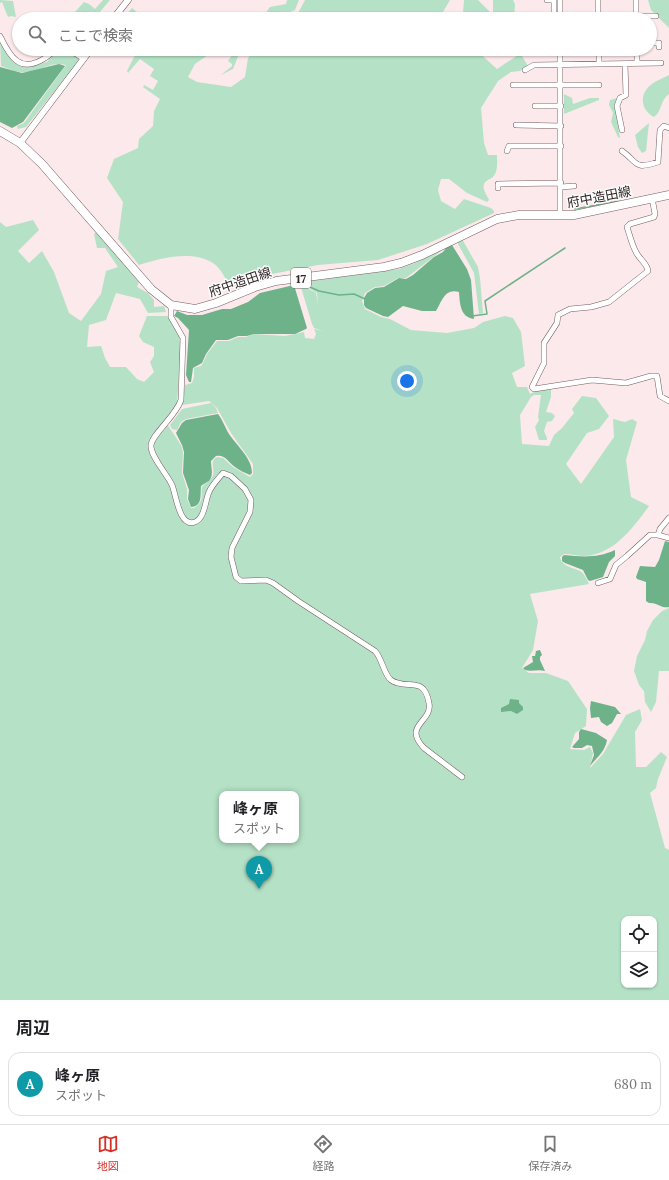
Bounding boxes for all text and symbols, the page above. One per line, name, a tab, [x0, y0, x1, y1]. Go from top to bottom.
search box	[12, 12, 657, 56]
icon: search	[26, 23, 48, 45]
text: ここで検索	[58, 26, 133, 45]
street label: 府中造田線	[565, 182, 633, 212]
street label: 府中造田線	[206, 263, 274, 301]
road number: 17	[291, 268, 311, 288]
your location	[397, 371, 417, 391]
popup	[219, 791, 299, 843]
text: 峰ヶ原	[233, 799, 278, 818]
text: スポット	[233, 820, 285, 837]
pin: A	[246, 856, 272, 889]
map controls	[621, 916, 657, 988]
button: locate	[621, 916, 657, 952]
button: layers	[621, 952, 657, 988]
text: 周辺	[16, 1017, 50, 1039]
text: 峰ヶ原	[55, 1066, 100, 1085]
text: A	[26, 1076, 34, 1093]
text: 680 m	[614, 1076, 652, 1093]
text: スポット	[55, 1087, 107, 1104]
tab: 地図	[97, 1133, 119, 1173]
tab: 経路	[312, 1133, 334, 1173]
tab: 保存済み	[528, 1133, 572, 1173]

